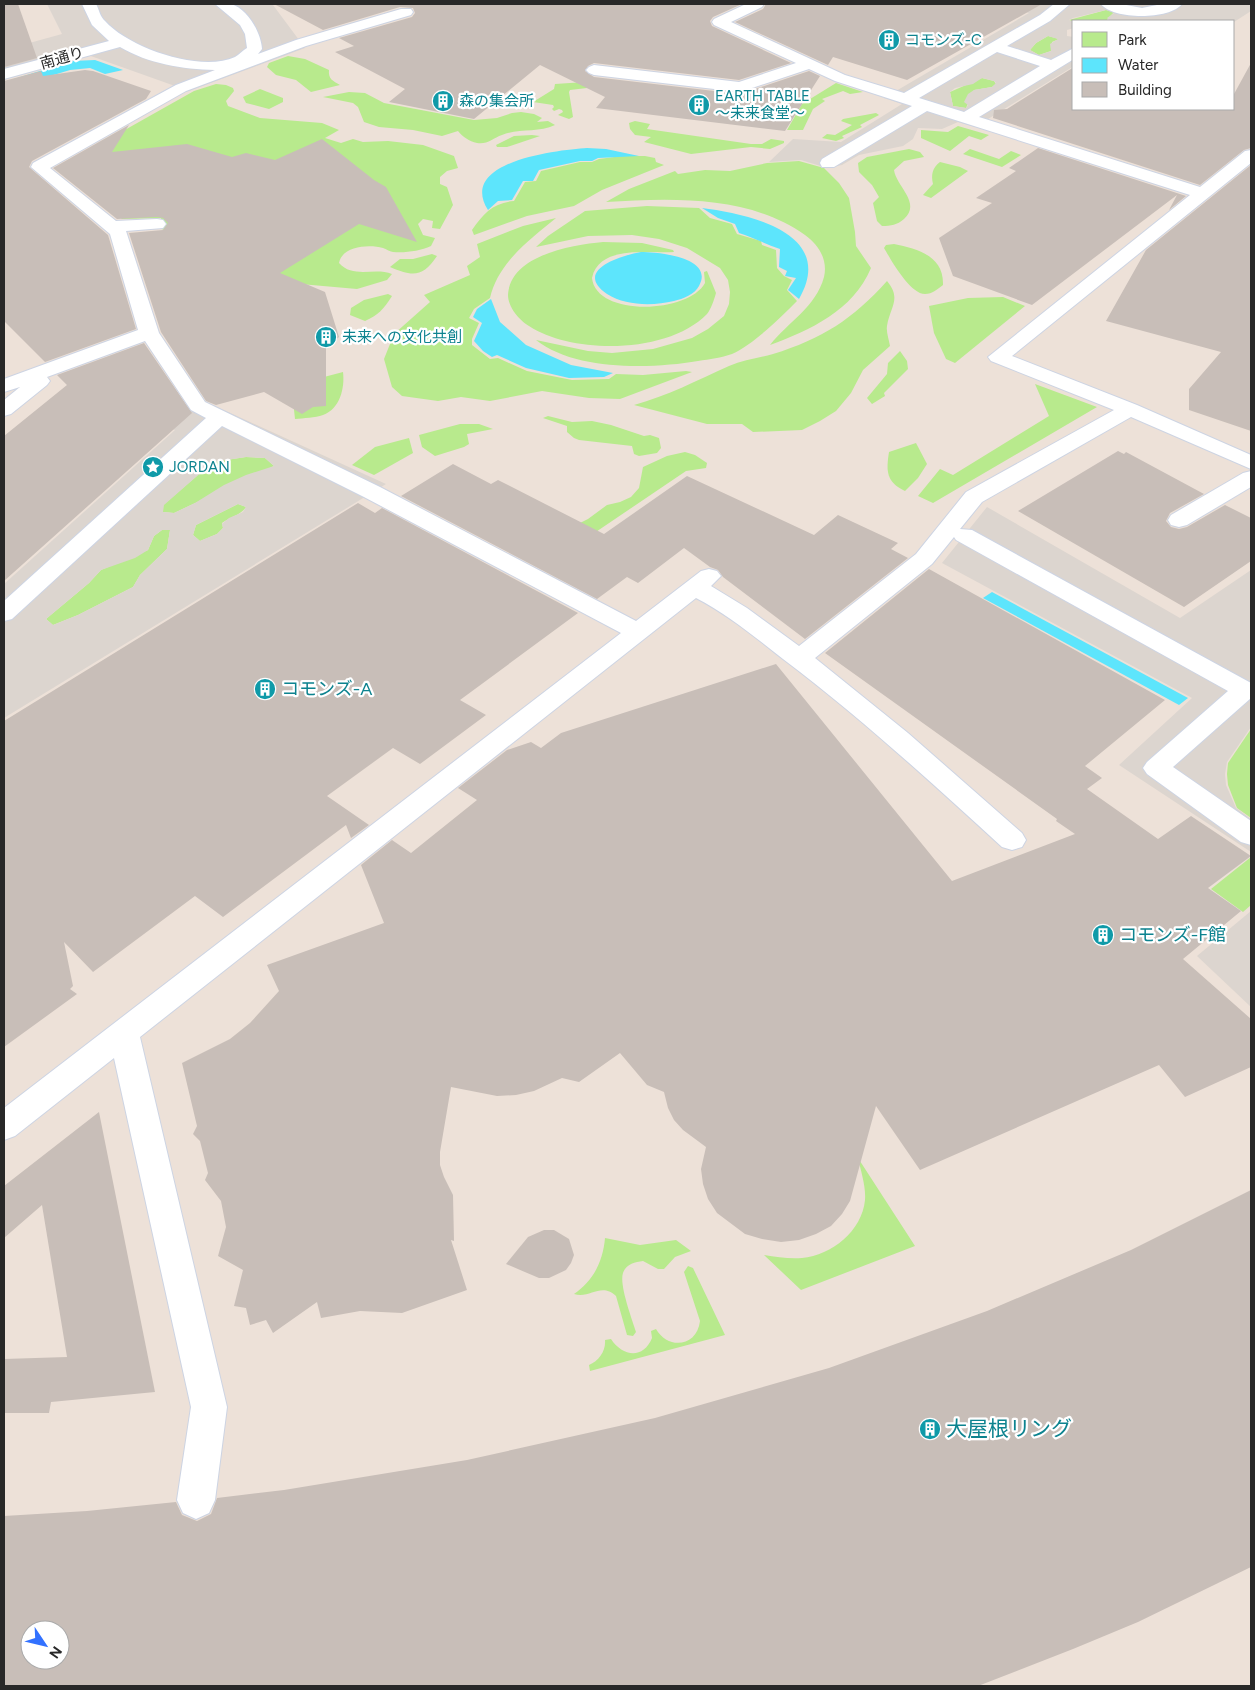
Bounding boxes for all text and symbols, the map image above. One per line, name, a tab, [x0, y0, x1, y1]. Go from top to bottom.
legend	[1072, 20, 1235, 110]
building icon: コモンズ-C	[877, 28, 901, 52]
place label: コモンズ-C	[905, 31, 982, 49]
text: Park	[1118, 31, 1147, 49]
street label: 南通り	[38, 43, 86, 73]
text: Water	[1118, 56, 1158, 74]
text: Building	[1118, 81, 1172, 99]
place label: EARTH TABLE 〜未来食堂〜	[715, 87, 810, 122]
building icon: 森の集会所	[431, 89, 455, 113]
place label: 森の集会所	[459, 92, 534, 110]
building icon: EARTH TABLE 〜未来食堂〜	[687, 93, 711, 117]
building icon: 未来への文化共創	[314, 325, 338, 349]
place label: 未来への文化共創	[342, 328, 462, 346]
place icon: JORDAN	[141, 455, 165, 479]
place label: JORDAN	[169, 458, 230, 476]
building icon: コモンズ-A	[253, 677, 277, 701]
place label: コモンズ-A	[281, 678, 372, 700]
building icon: コモンズ-F館	[1091, 923, 1115, 947]
place label: コモンズ-F館	[1119, 924, 1226, 946]
place label: 大屋根リング	[946, 1416, 1072, 1441]
building icon: 大屋根リング	[918, 1417, 942, 1441]
north arrow	[20, 1620, 70, 1670]
text: N	[45, 1643, 65, 1661]

